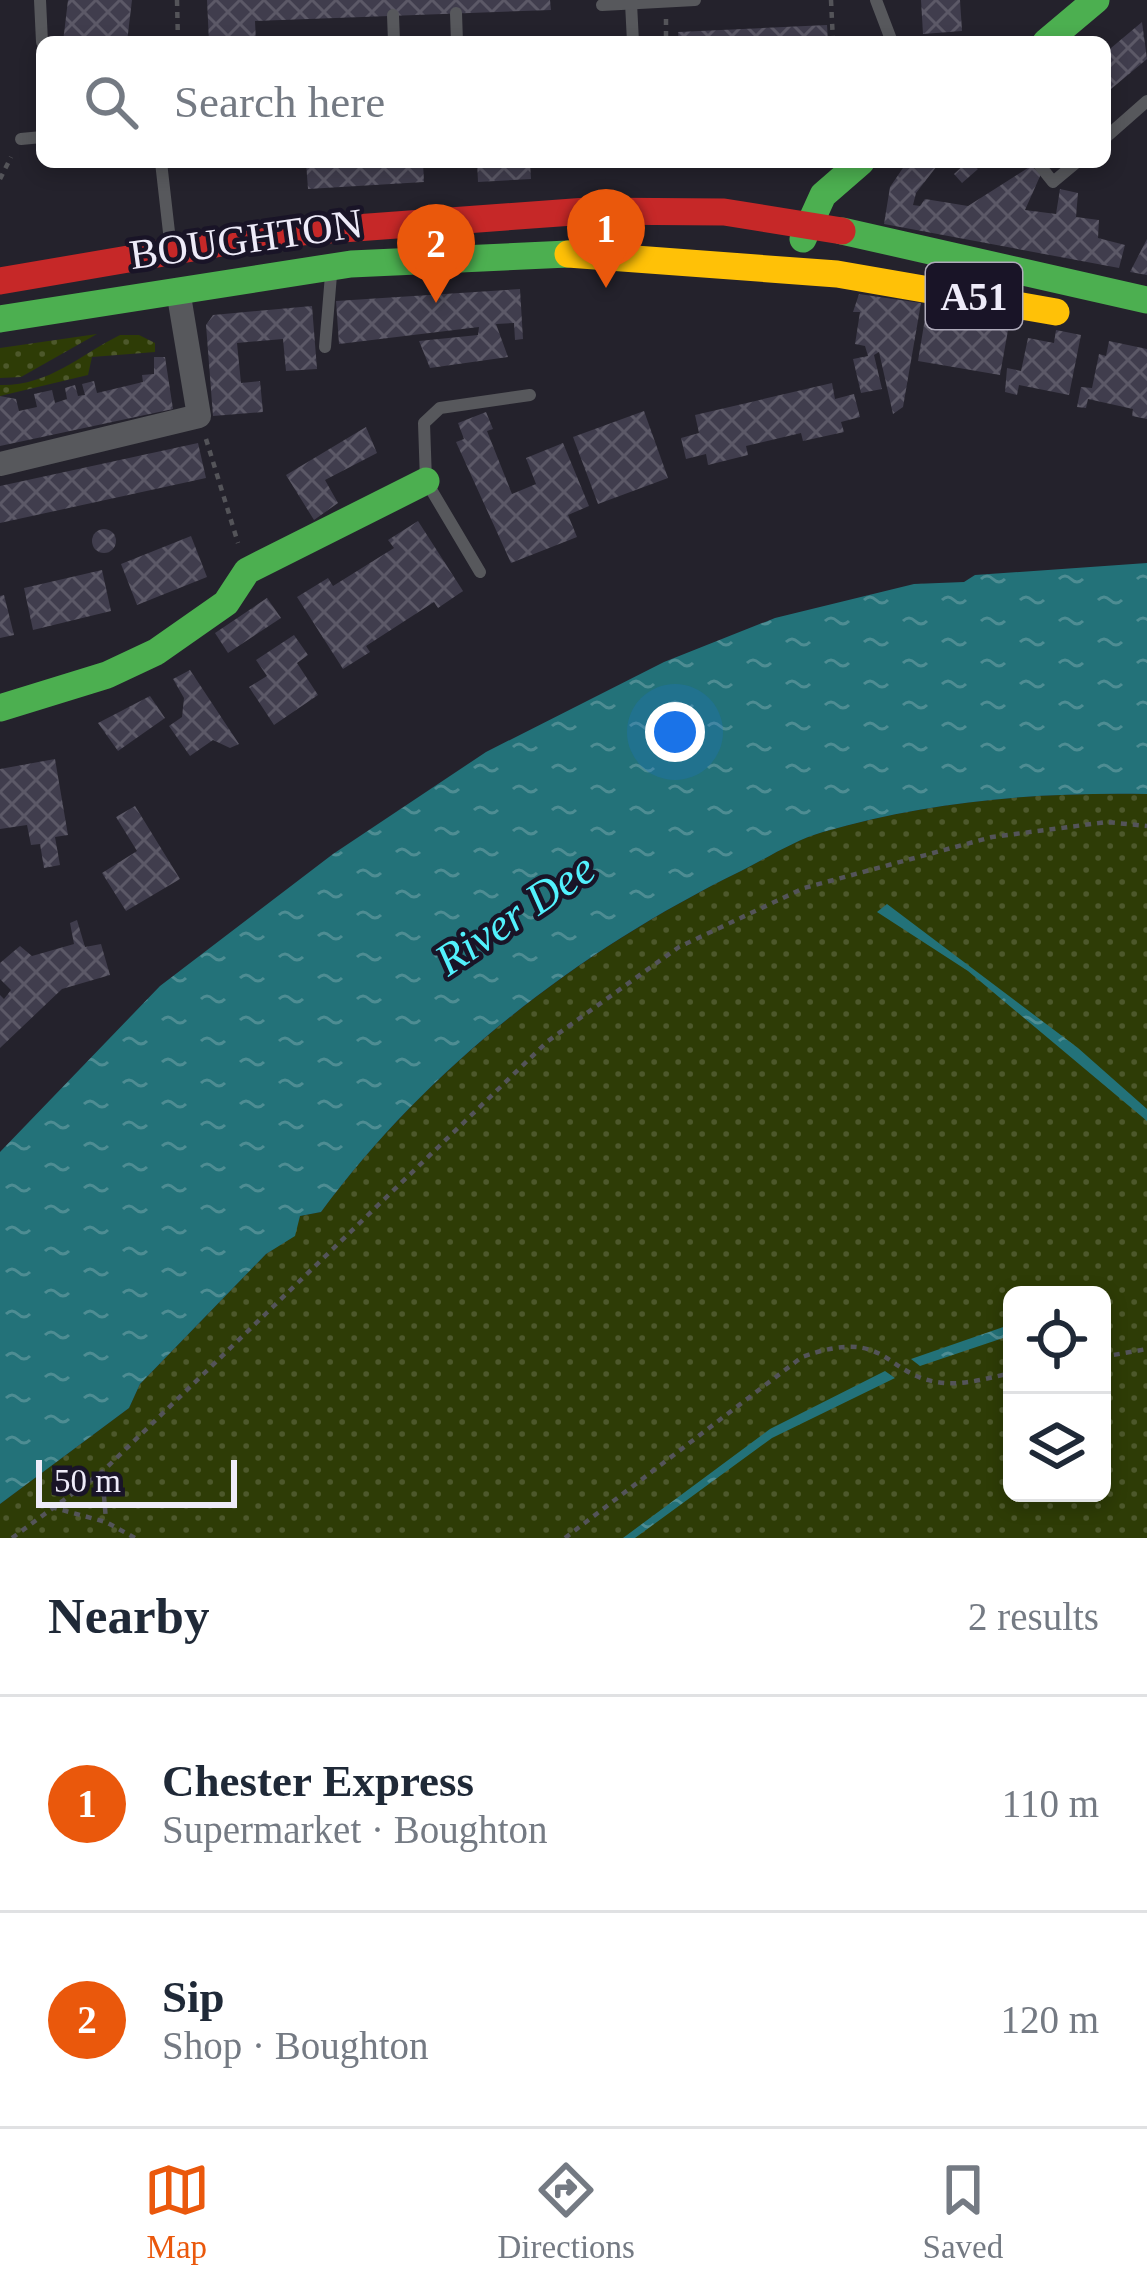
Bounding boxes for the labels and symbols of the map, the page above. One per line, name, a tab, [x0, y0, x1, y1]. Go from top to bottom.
pin: 1	[567, 189, 645, 288]
street label: BOUGHTON	[126, 200, 366, 278]
pin: 2	[397, 204, 475, 303]
road number: A51	[926, 263, 1022, 329]
your location	[645, 702, 705, 762]
water label: River Dee	[425, 843, 604, 986]
scale bar	[36, 1454, 237, 1507]

